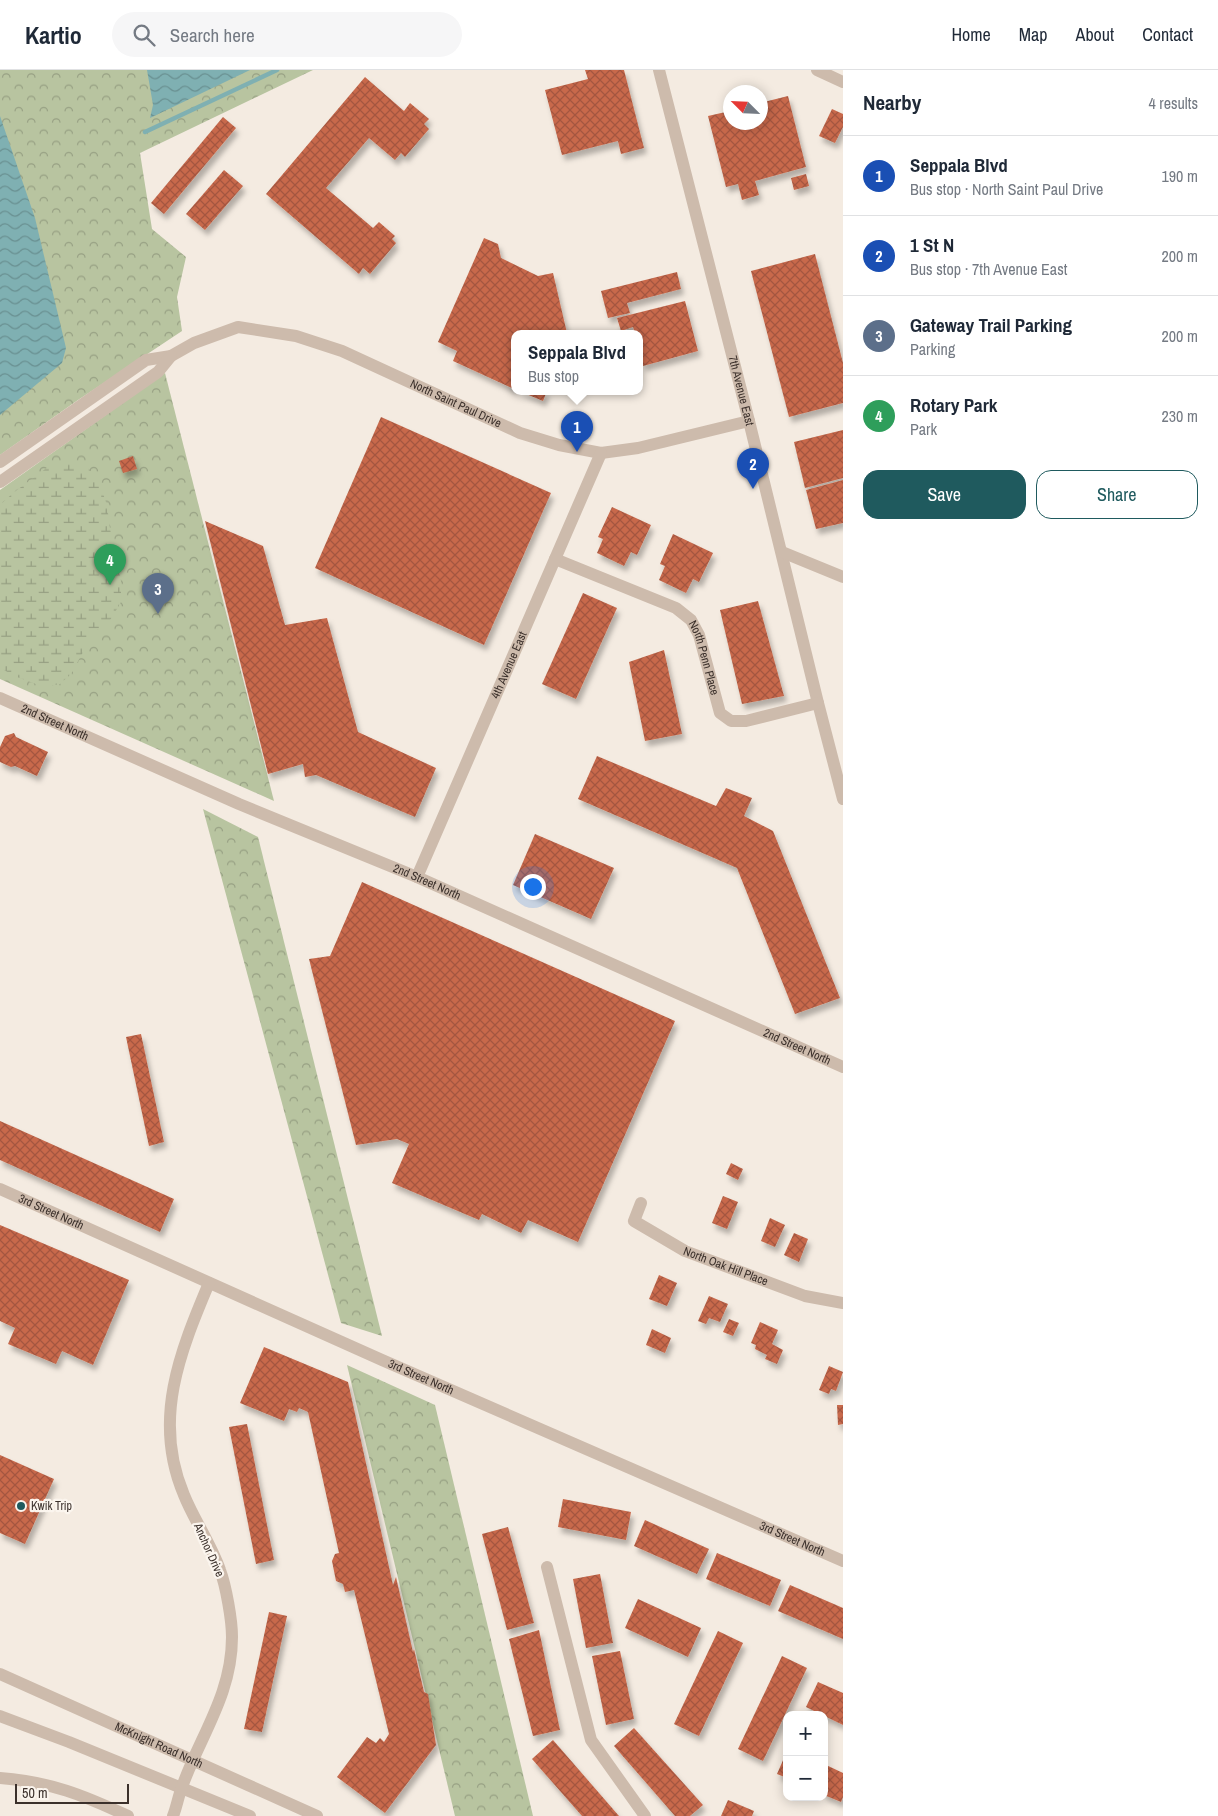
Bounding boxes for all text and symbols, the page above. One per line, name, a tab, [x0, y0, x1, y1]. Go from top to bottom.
search box	[112, 12, 462, 57]
text: Kartio	[25, 19, 82, 51]
icon: search	[130, 21, 158, 49]
text: Search here	[170, 22, 255, 48]
text: Home	[951, 22, 991, 47]
text: Map	[1019, 22, 1048, 47]
text: About	[1076, 22, 1114, 47]
text: Contact	[1142, 22, 1193, 47]
north arrow	[723, 85, 768, 130]
text: Nearby	[863, 88, 921, 117]
text: 4 results	[1148, 92, 1198, 114]
text: Seppala Blvd	[910, 152, 1008, 178]
text: 1	[875, 165, 883, 187]
text: 190 m	[1162, 165, 1198, 187]
text: Bus stop · North Saint Paul Drive	[910, 178, 1103, 200]
text: 1 St N	[910, 232, 954, 258]
text: 2	[875, 245, 883, 267]
text: 200 m	[1162, 245, 1198, 267]
text: Bus stop · 7th Avenue East	[910, 258, 1067, 280]
text: Gateway Trail Parking	[910, 312, 1072, 338]
text: 3	[875, 325, 883, 347]
text: 200 m	[1162, 325, 1198, 347]
popup	[511, 330, 643, 395]
text: Parking	[910, 338, 955, 360]
text: Seppala Blvd	[528, 339, 626, 365]
street label: 7th Avenue East	[725, 354, 758, 427]
text: Bus stop	[528, 365, 579, 387]
street label: North Saint Paul Drive	[408, 375, 504, 431]
text: Rotary Park	[910, 392, 997, 418]
text: 4	[875, 405, 883, 427]
text: 230 m	[1162, 405, 1198, 427]
pin: 1	[561, 411, 593, 452]
text: Park	[910, 418, 937, 440]
pin: 2	[737, 448, 769, 489]
button: Save	[863, 470, 1026, 519]
button: Share	[1036, 470, 1198, 519]
pin: 4	[94, 544, 126, 585]
pin: 3	[142, 573, 174, 614]
street label: North Penn Place	[685, 618, 723, 697]
street label: 4th Avenue East	[487, 629, 531, 701]
street label: 2nd Street North	[19, 700, 91, 744]
street label: 2nd Street North	[391, 860, 464, 904]
your location	[520, 874, 546, 900]
street label: 2nd Street North	[761, 1024, 833, 1069]
street label: 3rd Street North	[16, 1190, 86, 1234]
street label: North Oak Hill Place	[681, 1243, 770, 1289]
street label: 3rd Street North	[386, 1356, 456, 1398]
place label: Kwik Trip	[31, 1498, 72, 1514]
marker: Kwik Trip	[15, 1500, 27, 1512]
street label: 3rd Street North	[757, 1517, 828, 1560]
street label: Anchor Drive	[190, 1520, 228, 1579]
map controls	[783, 1711, 828, 1801]
button: +	[783, 1711, 828, 1756]
street label: McKnight Road North	[112, 1718, 205, 1772]
button: −	[783, 1756, 828, 1801]
scale bar	[15, 1781, 129, 1804]
text: 50 m	[22, 1784, 48, 1802]

